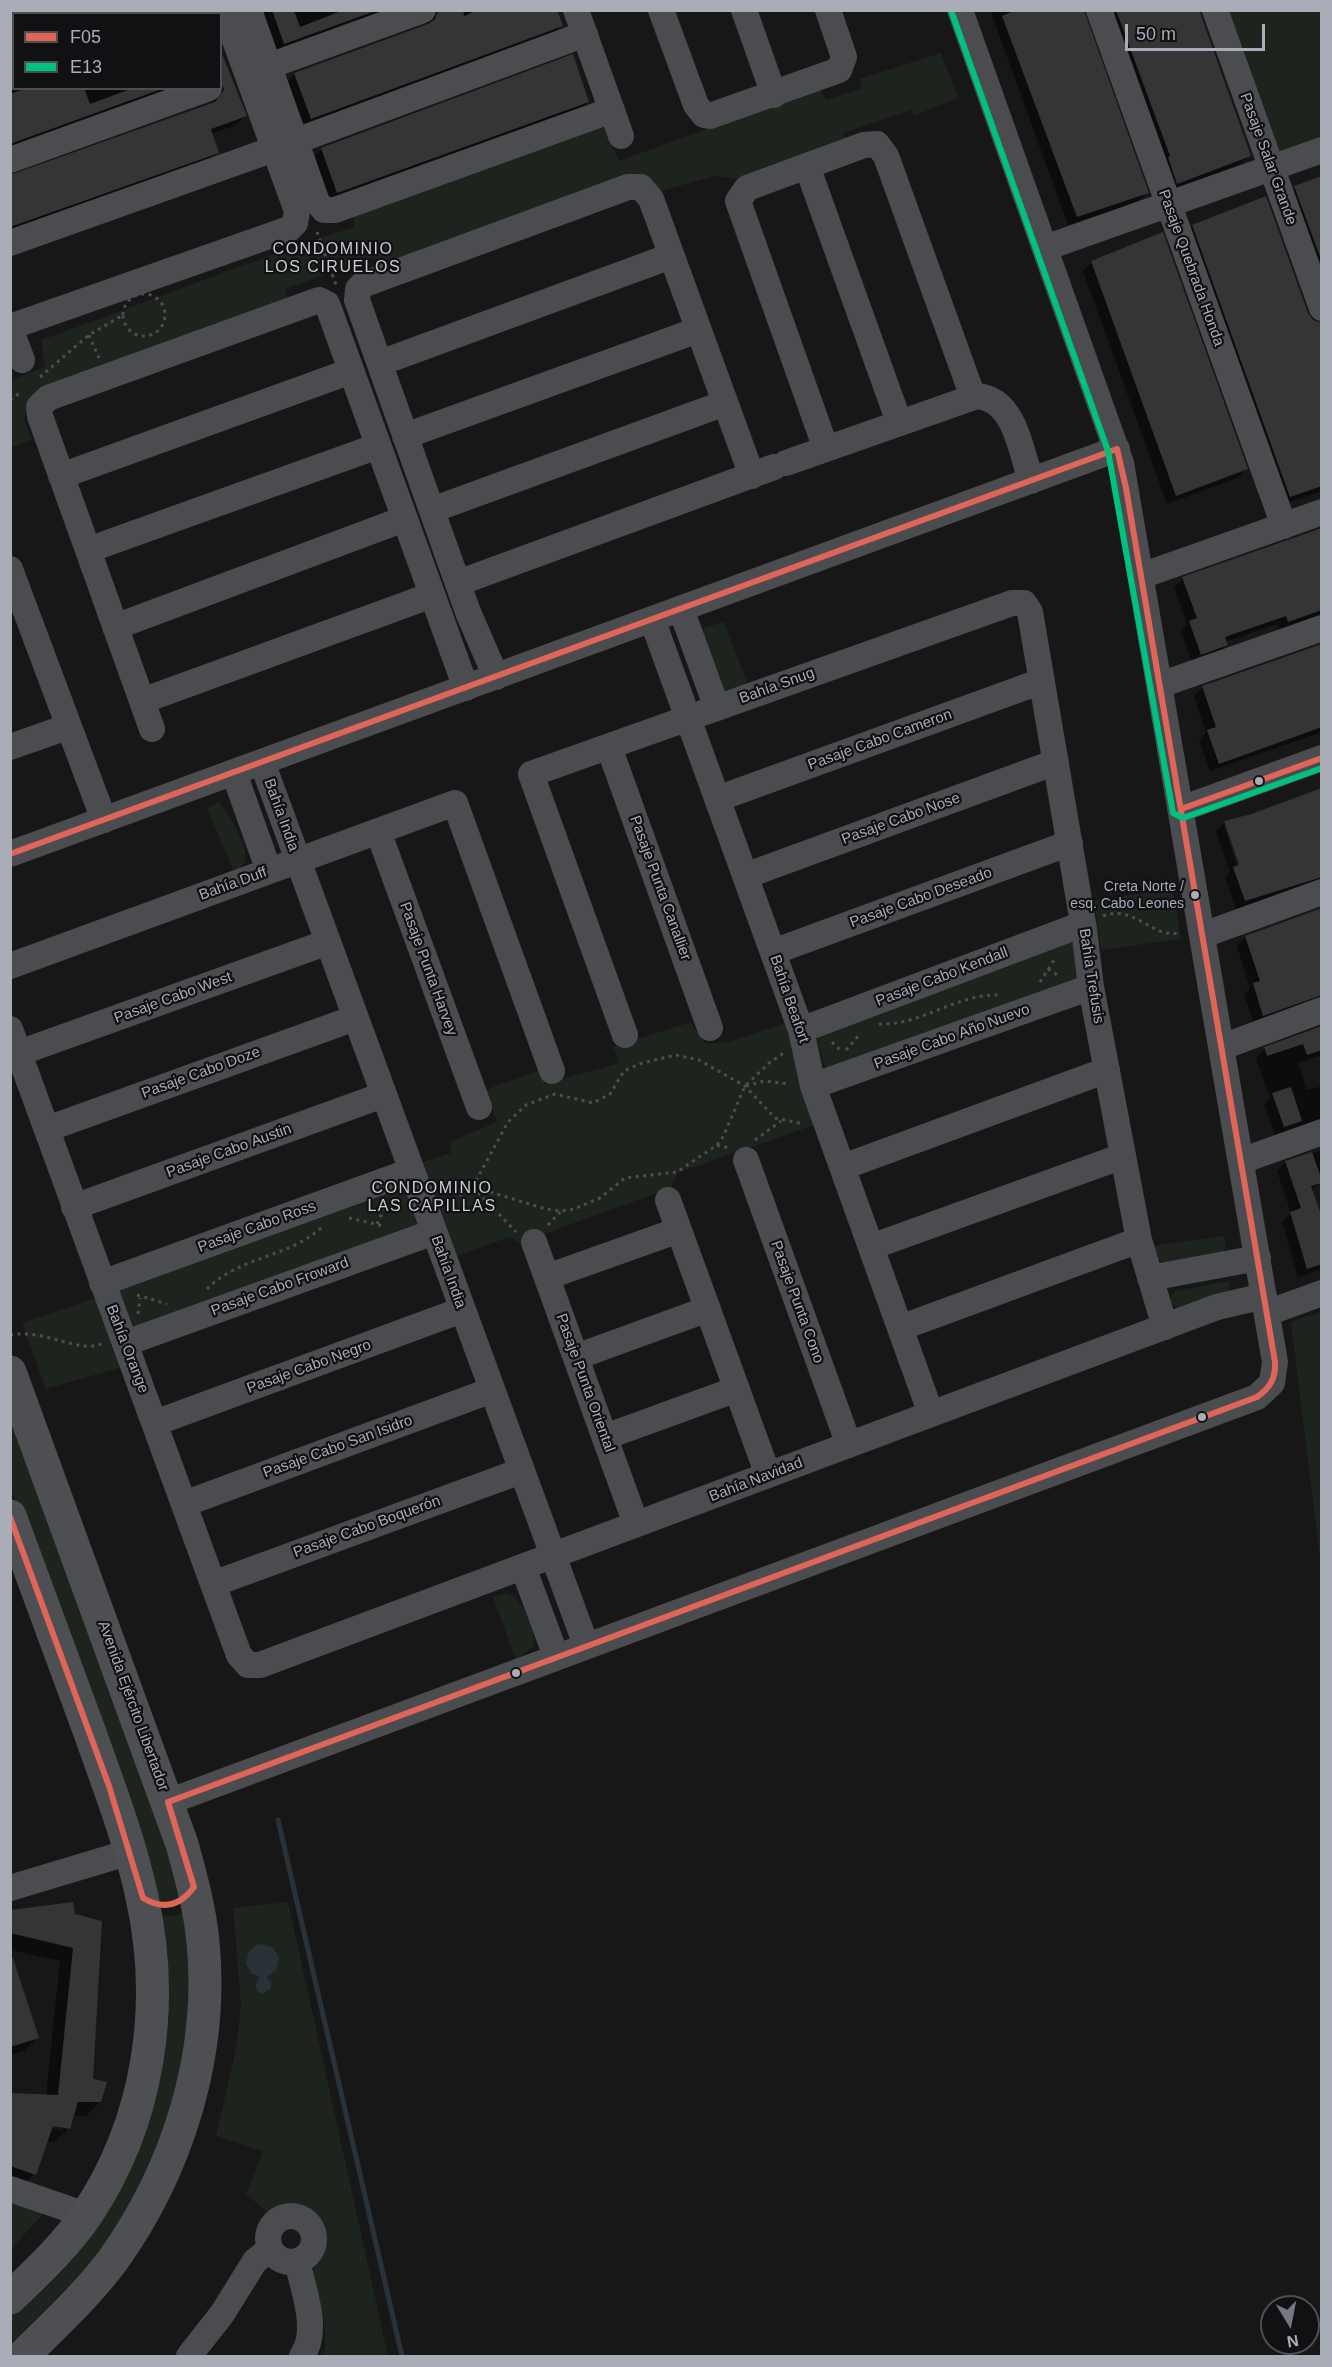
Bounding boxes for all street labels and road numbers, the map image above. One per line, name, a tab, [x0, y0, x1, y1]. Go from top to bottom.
street label: Pasaje Salar Grande	[1236, 90, 1300, 228]
street label: Pasaje Quebrada Honda	[1154, 187, 1228, 349]
street label: Bahía Snug	[737, 664, 817, 708]
street label: Pasaje Cabo Cameron	[806, 706, 954, 774]
street label: Bahía India	[260, 776, 302, 854]
street label: Pasaje Cabo Nose	[839, 789, 963, 849]
street label: Pasaje Punta Canallier	[625, 813, 695, 963]
street label: Bahía Duff	[197, 863, 269, 905]
street label: Pasaje Cabo Deseado	[847, 864, 995, 932]
street label: Pasaje Punta Harvey	[395, 900, 461, 1038]
street label: Bahía Trefusis	[1075, 927, 1107, 1025]
street label: Pasaje Cabo Kendall	[873, 943, 1011, 1011]
street label: Bahía Beafort	[766, 953, 812, 1045]
street label: Pasaje Cabo West	[112, 968, 234, 1028]
street label: Pasaje Cabo Año Nuevo	[872, 1000, 1032, 1074]
street label: Pasaje Cabo Doze	[139, 1043, 263, 1103]
street label: Pasaje Cabo Austin	[164, 1120, 294, 1182]
street label: Pasaje Cabo Ross	[196, 1197, 318, 1257]
street label: Bahía India	[427, 1233, 469, 1311]
street label: Pasaje Punta Cono	[766, 1238, 828, 1366]
street label: Pasaje Cabo Froward	[209, 1254, 351, 1320]
street label: Bahía Orange	[102, 1302, 152, 1396]
street label: Pasaje Punta Oriental	[552, 1311, 618, 1455]
street label: Pasaje Cabo Negro	[244, 1336, 374, 1398]
street label: Pasaje Cabo San Isidro	[261, 1412, 415, 1482]
street label: Bahía Navidad	[707, 1454, 805, 1506]
street label: Pasaje Cabo Boquerón	[291, 1492, 443, 1562]
street label: Avenida Ejército Libertador	[94, 1618, 172, 1794]

